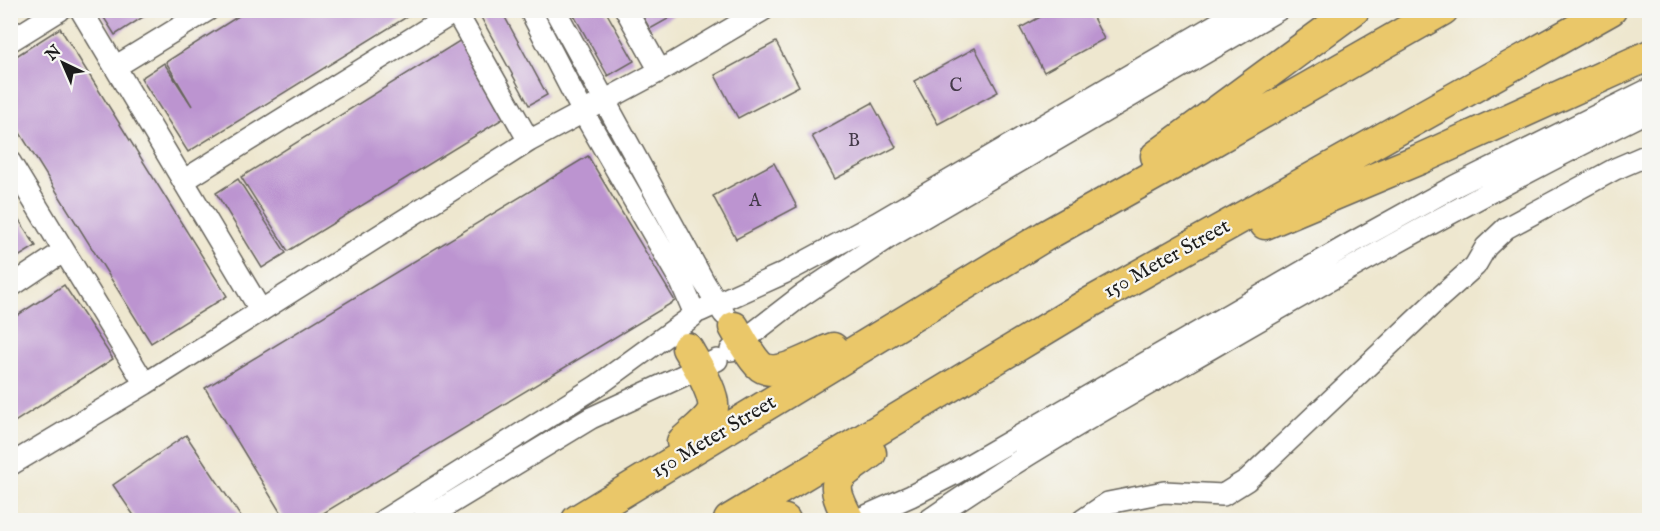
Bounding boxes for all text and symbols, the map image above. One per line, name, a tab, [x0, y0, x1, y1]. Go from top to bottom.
north arrow	[33, 33, 93, 93]
text: N	[41, 42, 66, 66]
house number: C	[950, 75, 963, 98]
house number: B	[848, 130, 860, 153]
house number: A	[748, 190, 762, 213]
street label: 150 Meter Street	[1099, 213, 1235, 305]
street label: 150 Meter Street	[647, 389, 781, 485]

